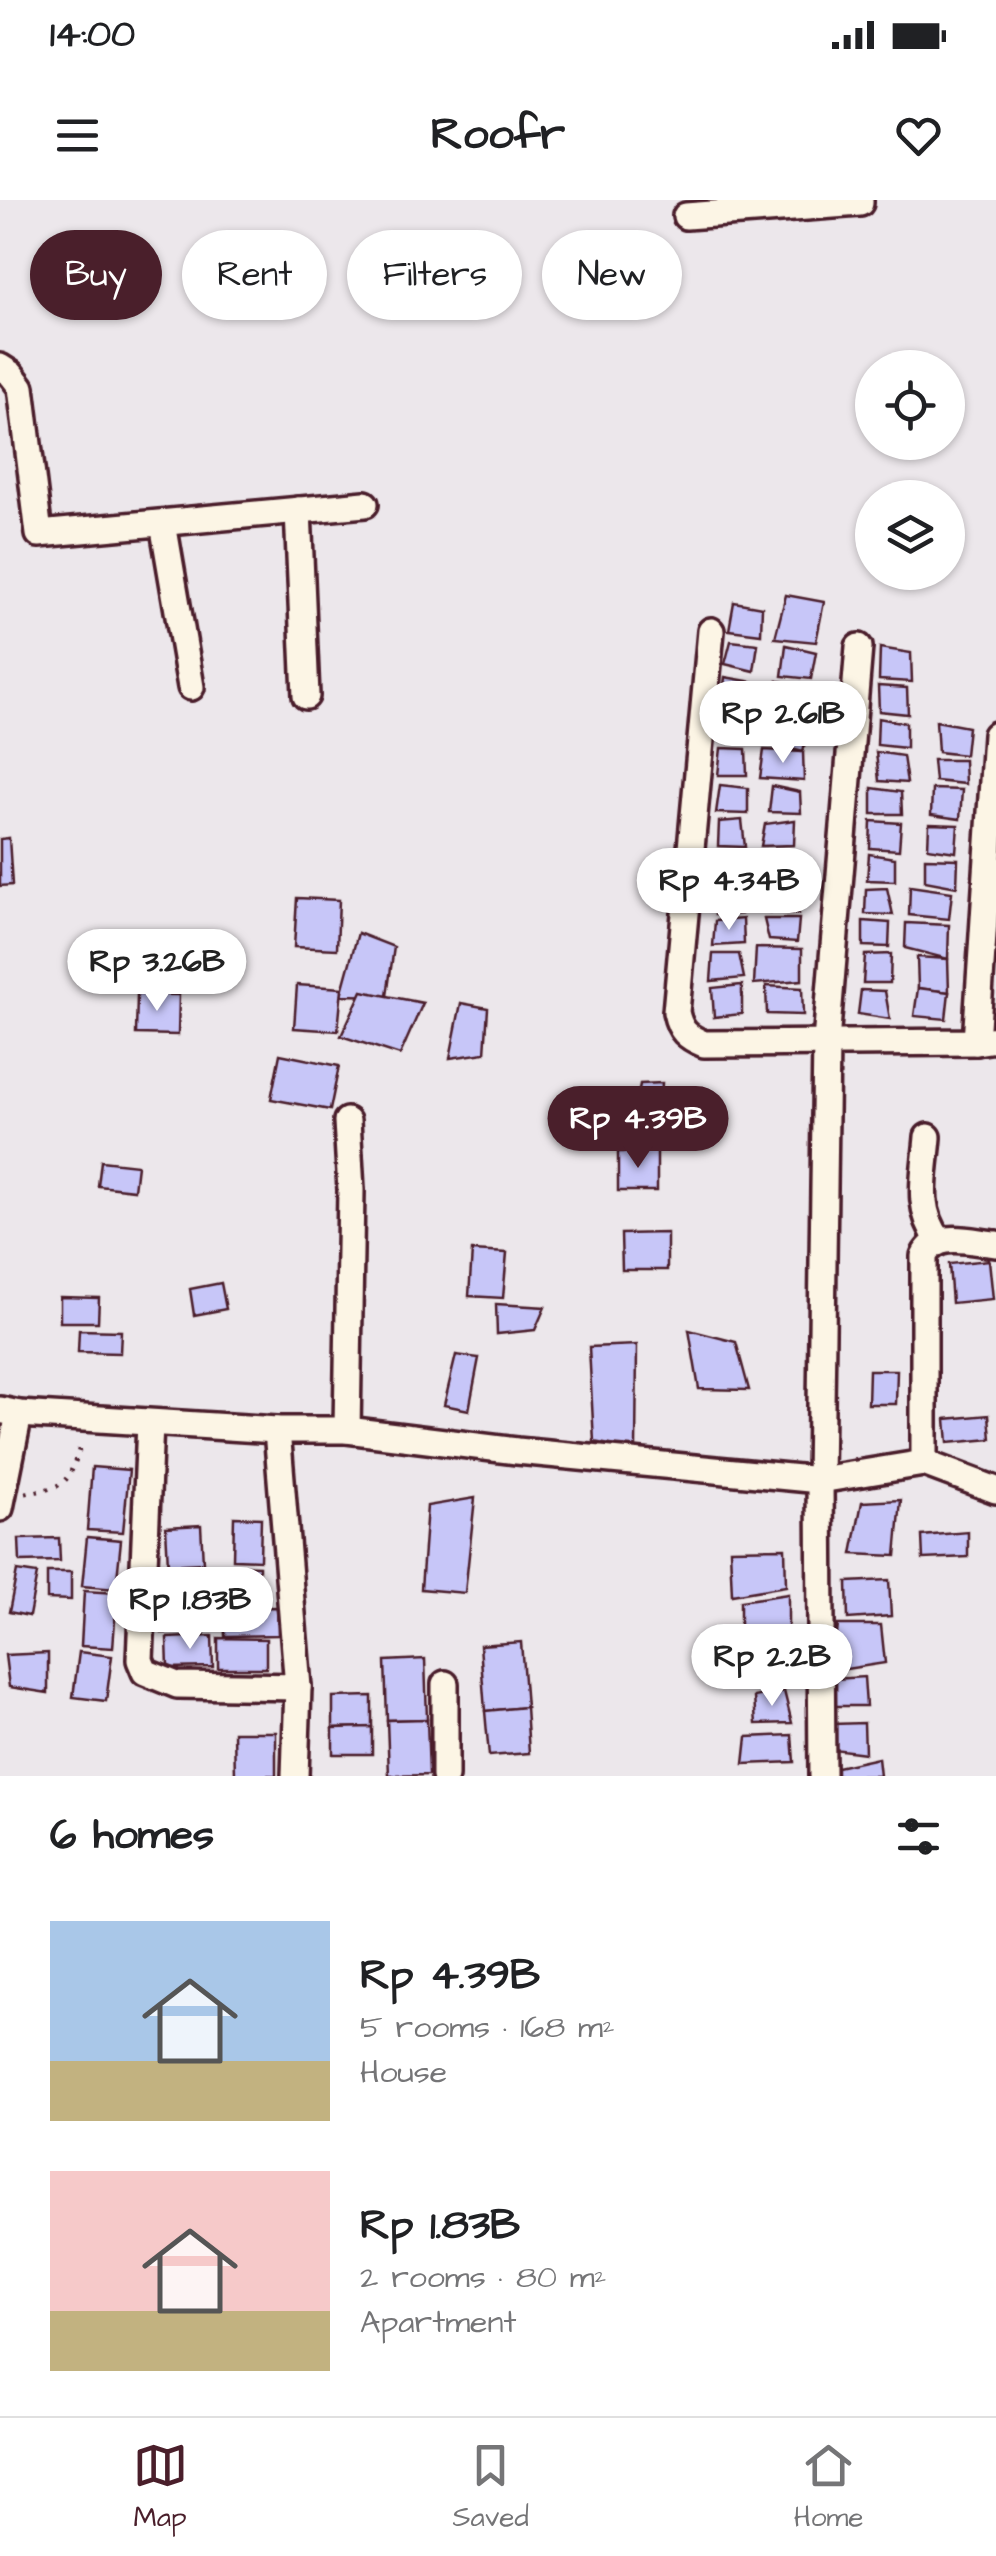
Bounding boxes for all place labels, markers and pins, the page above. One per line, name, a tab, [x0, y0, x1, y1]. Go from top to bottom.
pin: Rp 2.61B	[680, 681, 886, 766]
pin: Rp 4.34B	[626, 848, 832, 933]
pin: Rp 3.26B	[54, 929, 260, 1014]
pin: Rp 4.39B	[535, 1086, 741, 1171]
pin: Rp 1.83B	[87, 1567, 293, 1652]
pin: Rp 2.2B	[680, 1624, 864, 1709]

